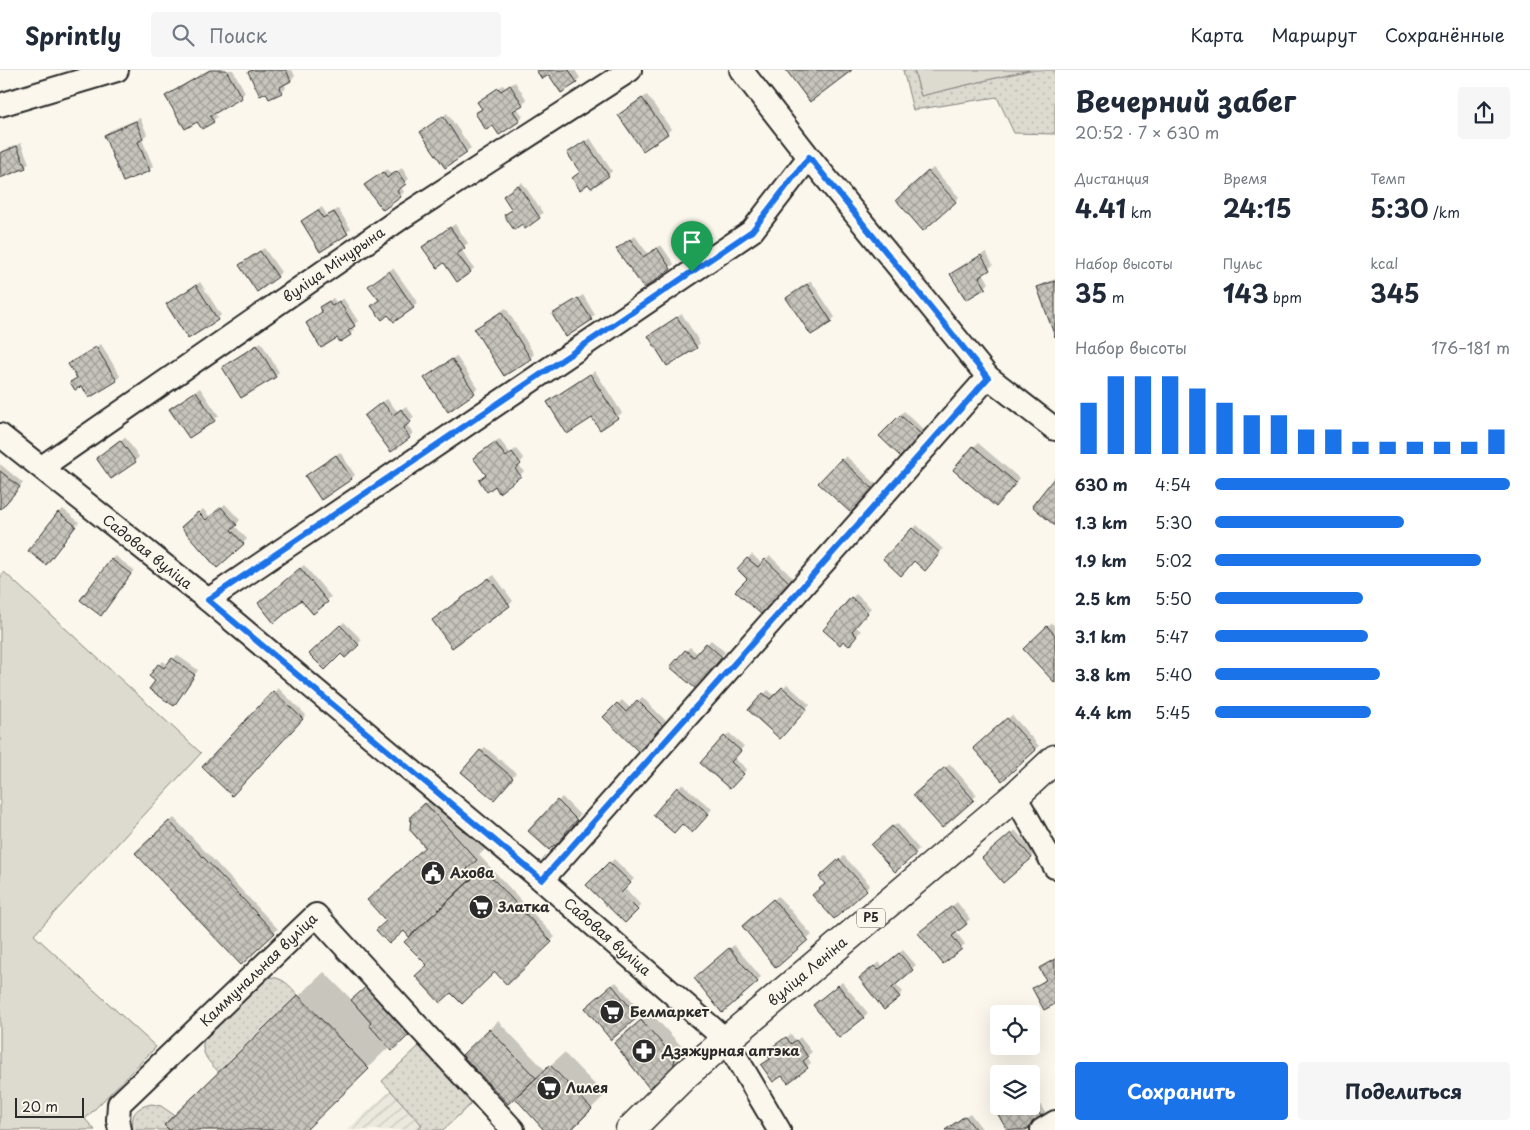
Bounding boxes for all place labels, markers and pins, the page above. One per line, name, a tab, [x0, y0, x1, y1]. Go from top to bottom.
pin	[671, 221, 713, 272]
public building icon: Ахова	[420, 860, 446, 886]
place label: Ахова	[449, 862, 495, 883]
supermarket icon: Златка	[468, 894, 494, 920]
place label: Златка	[497, 896, 550, 917]
supermarket icon: Белмаркет	[599, 999, 625, 1025]
place label: Белмаркет	[630, 1001, 710, 1022]
pharmacy icon: Дзяжурная аптэка	[631, 1038, 657, 1064]
place label: Дзяжурная аптэка	[661, 1040, 800, 1061]
supermarket icon: Лилея	[536, 1075, 562, 1101]
place label: Лилея	[566, 1077, 608, 1098]

